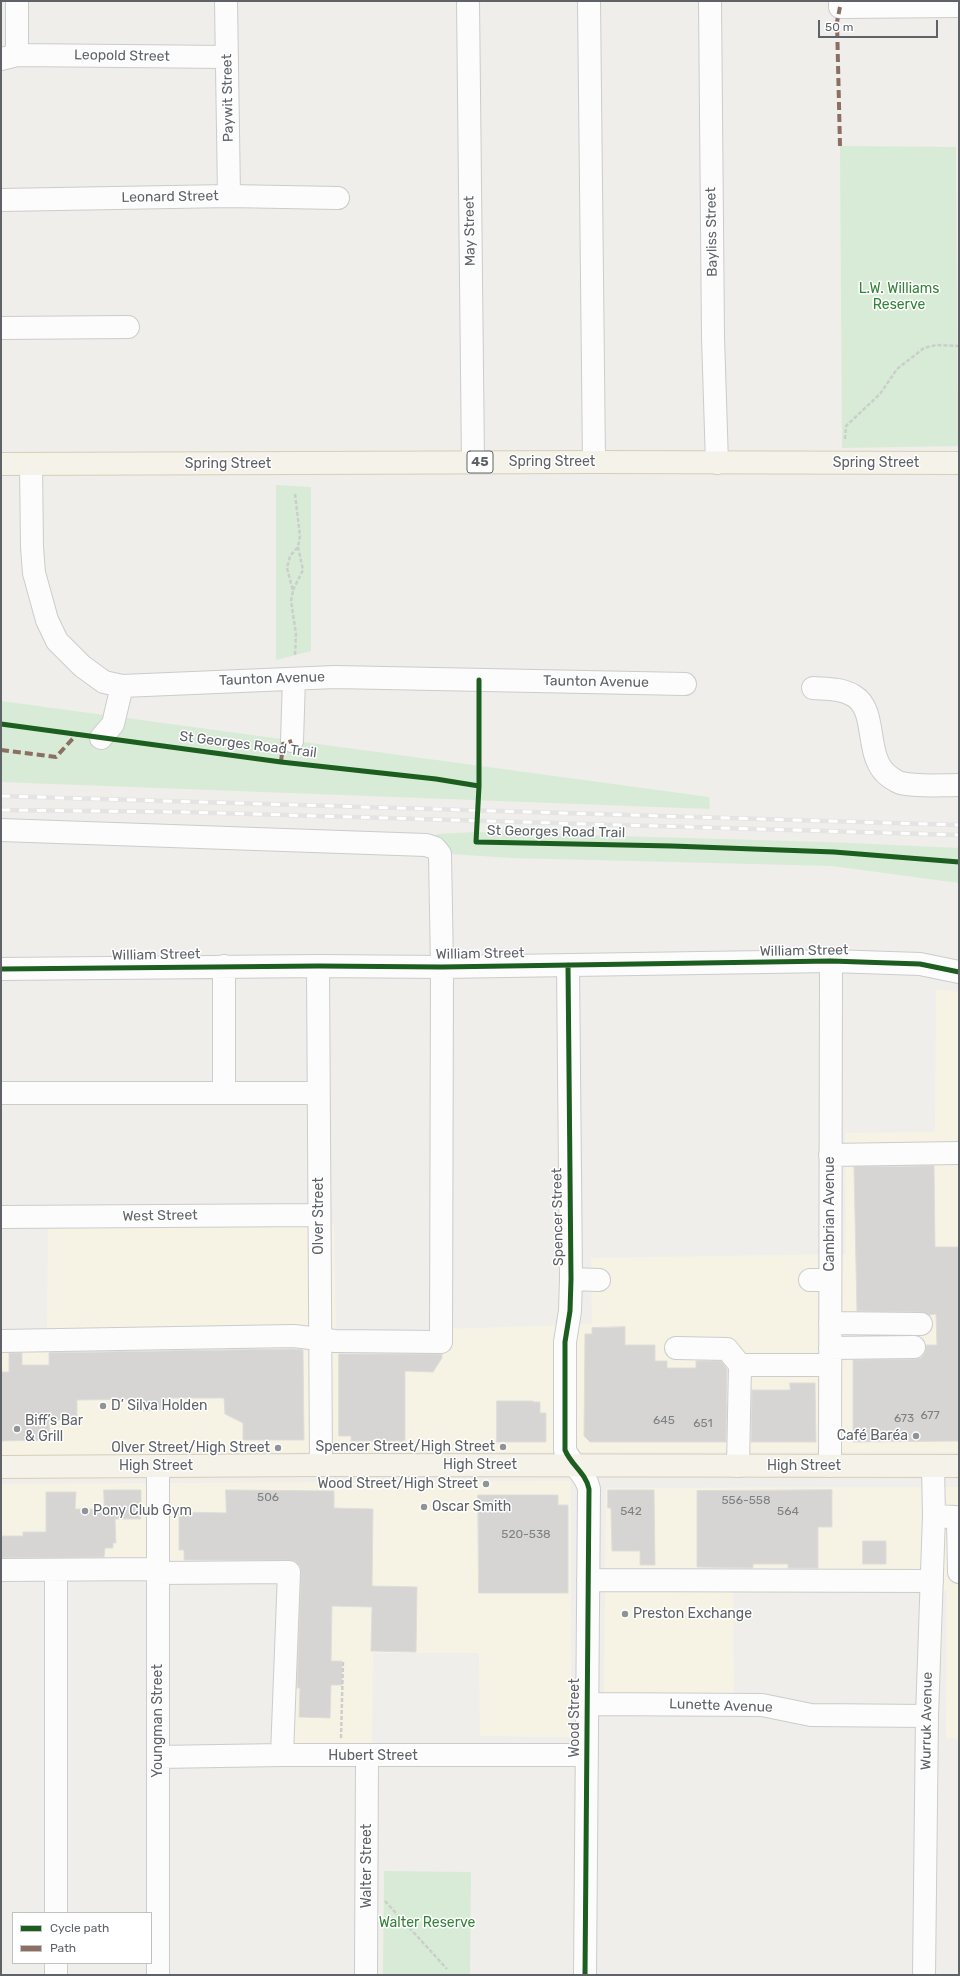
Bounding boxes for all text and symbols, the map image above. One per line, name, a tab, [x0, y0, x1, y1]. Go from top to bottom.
scale bar	[820, 12, 940, 38]
text: 50 m	[825, 20, 853, 34]
street label: Leopold Street	[74, 47, 170, 65]
street label: Paywit Street	[219, 54, 237, 142]
street label: Bayliss Street	[703, 187, 721, 277]
street label: Leonard Street	[121, 188, 219, 206]
street label: May Street	[461, 196, 479, 266]
park label: L.W. Williams Reserve	[859, 281, 939, 314]
road number: 45	[467, 451, 493, 473]
street label: Spring Street	[509, 454, 595, 470]
street label: Spring Street	[833, 455, 919, 471]
street label: Spring Street	[185, 456, 271, 472]
street label: Taunton Avenue	[219, 669, 325, 689]
street label: Taunton Avenue	[543, 673, 649, 691]
street label: St Georges Road Trail	[178, 728, 318, 762]
street label: St Georges Road Trail	[487, 822, 625, 842]
street label: William Street	[759, 942, 849, 960]
street label: William Street	[435, 945, 525, 963]
street label: William Street	[111, 946, 201, 964]
street label: Cambrian Avenue	[822, 1156, 838, 1272]
street label: Spencer Street	[549, 1168, 567, 1266]
street label: Olver Street	[311, 1177, 327, 1255]
street label: West Street	[122, 1207, 198, 1225]
place label: D’ Silva Holden	[111, 1398, 207, 1414]
marker: D’ Silva Holden	[98, 1401, 108, 1411]
house number: 677	[920, 1409, 940, 1423]
house number: 673	[894, 1412, 914, 1426]
place label: Biff’s Bar & Grill	[25, 1413, 83, 1446]
house number: 645	[653, 1414, 675, 1428]
house number: 651	[693, 1417, 713, 1431]
marker: Biff’s Bar & Grill	[12, 1424, 22, 1434]
place label: Café Baréa	[837, 1428, 908, 1444]
marker: Café Baréa	[911, 1431, 921, 1441]
place label: Spencer Street/High Street	[315, 1439, 495, 1455]
place label: Olver Street/High Street	[111, 1440, 270, 1456]
marker: Spencer Street/High Street	[498, 1442, 508, 1452]
marker: Olver Street/High Street	[273, 1443, 283, 1453]
street label: High Street	[443, 1457, 517, 1473]
street label: High Street	[119, 1458, 193, 1474]
street label: High Street	[767, 1458, 841, 1474]
place label: Wood Street/High Street	[317, 1476, 478, 1492]
marker: Wood Street/High Street	[481, 1479, 491, 1489]
house number: 506	[257, 1491, 279, 1505]
house number: 556-558	[721, 1494, 771, 1508]
place label: Oscar Smith	[432, 1499, 511, 1515]
marker: Oscar Smith	[419, 1502, 429, 1512]
place label: Pony Club Gym	[93, 1503, 192, 1519]
house number: 542	[620, 1505, 642, 1519]
house number: 564	[777, 1505, 799, 1519]
marker: Pony Club Gym	[80, 1506, 90, 1516]
house number: 520-538	[501, 1528, 551, 1542]
place label: Preston Exchange	[633, 1606, 752, 1622]
marker: Preston Exchange	[620, 1609, 630, 1619]
street label: Youngman Street	[150, 1664, 166, 1778]
street label: Wurruk Avenue	[918, 1672, 936, 1770]
street label: Wood Street	[567, 1678, 583, 1758]
street label: Lunette Avenue	[669, 1696, 773, 1716]
street label: Hubert Street	[328, 1748, 418, 1764]
street label: Walter Street	[359, 1824, 375, 1908]
legend	[12, 1912, 152, 1964]
park label: Walter Reserve	[379, 1915, 475, 1931]
text: Cycle path	[50, 1921, 109, 1935]
text: Path	[50, 1941, 76, 1955]

